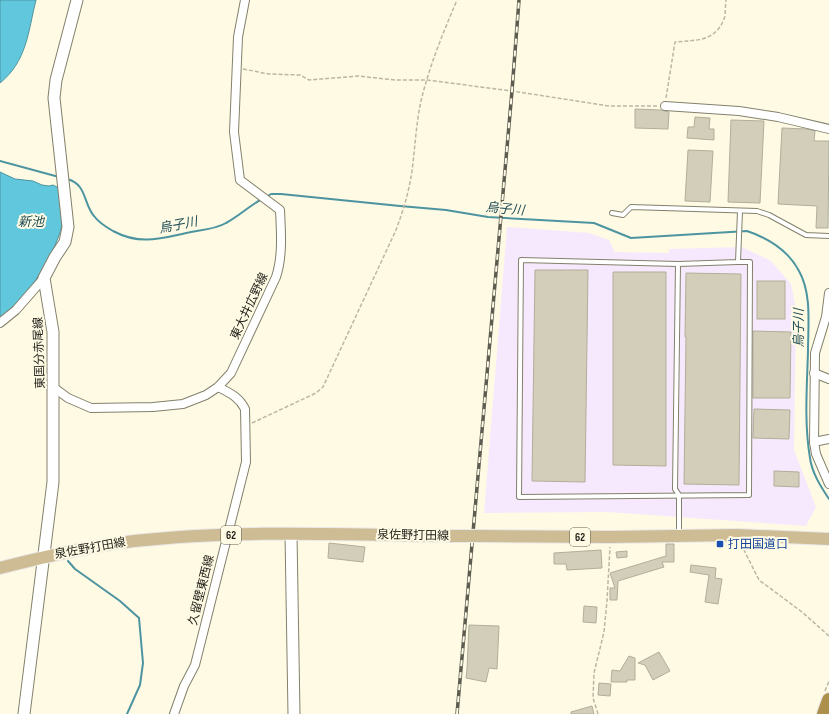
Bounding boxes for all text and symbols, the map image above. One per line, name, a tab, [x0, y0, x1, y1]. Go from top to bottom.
water label: 烏子川	[485, 199, 527, 219]
water label: 烏子川	[158, 213, 201, 237]
water label: 新池	[18, 214, 46, 230]
street label: 東大井広野線	[227, 270, 271, 342]
water label: 烏子川	[791, 307, 807, 348]
street label: 東国分赤尾線	[31, 317, 48, 389]
road number: 62	[221, 526, 241, 544]
street label: 泉佐野打田線	[377, 527, 449, 544]
road number: 62	[570, 528, 590, 546]
street label: 泉佐野打田線	[53, 535, 127, 562]
place label: 打田国道口	[728, 537, 788, 552]
marker: 打田国道口	[715, 539, 725, 549]
street label: 久留壁東西線	[185, 553, 217, 627]

